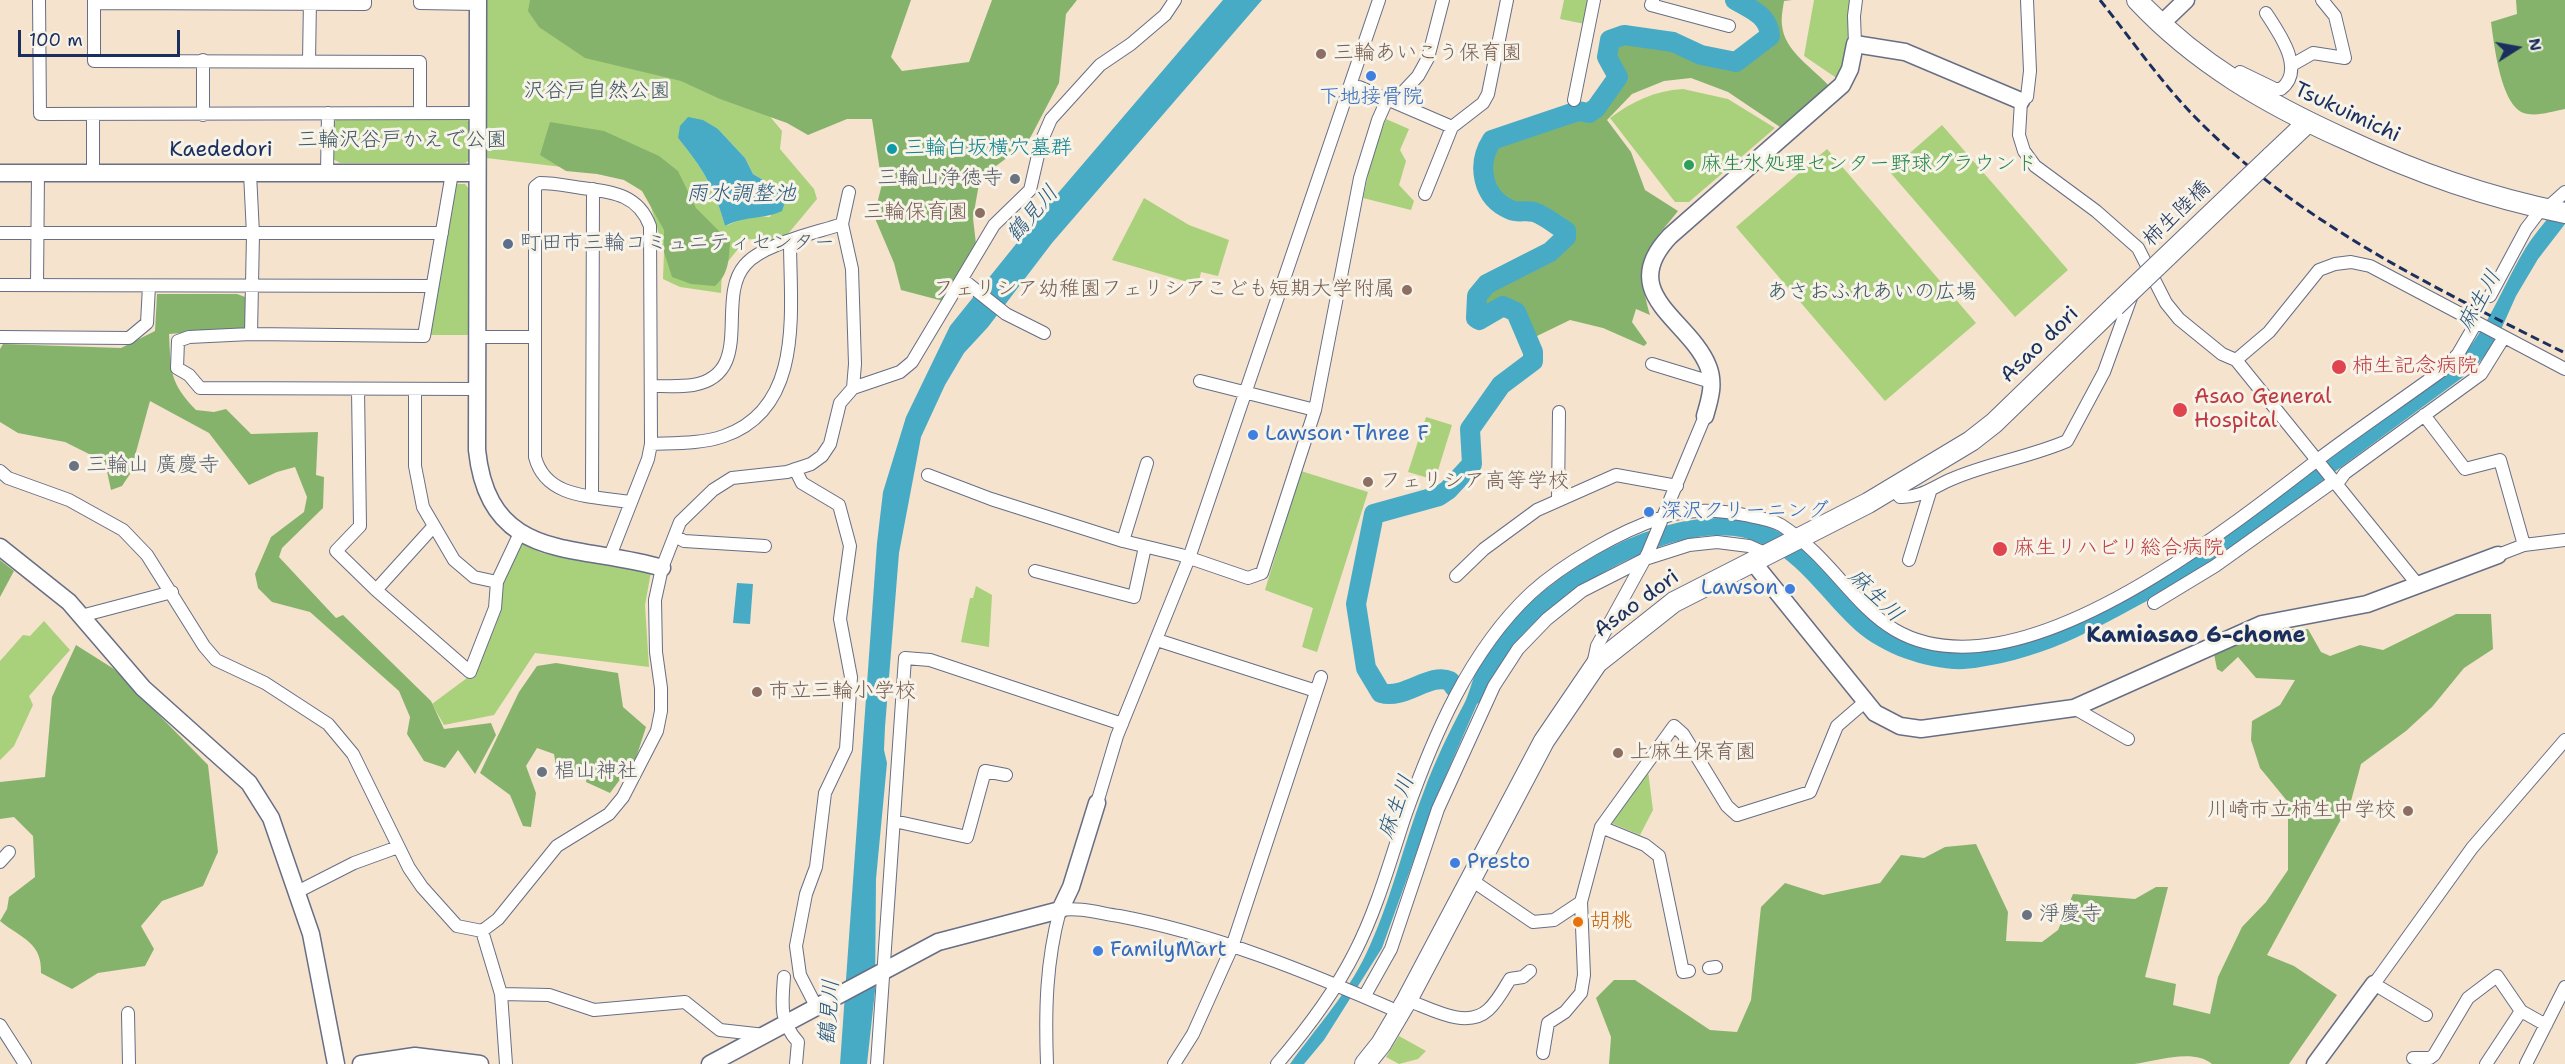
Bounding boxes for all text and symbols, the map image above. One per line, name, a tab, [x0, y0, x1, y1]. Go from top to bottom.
scale bar	[21, 18, 183, 56]
north arrow	[2487, 18, 2547, 78]
text: 100 m	[29, 28, 83, 52]
text: N	[2524, 36, 2547, 53]
place label: 三輪あいこう保育園	[1333, 41, 1522, 67]
marker: 三輪あいこう保育園	[1314, 47, 1328, 61]
marker: 下地接骨院	[1364, 69, 1378, 83]
street label: Tsukuimichi	[2290, 77, 2404, 149]
park label: 沢谷戸自然公園	[524, 79, 670, 105]
place label: 下地接骨院	[1319, 85, 1423, 111]
park label: 三輪沢谷戸かえで公園	[297, 128, 507, 154]
place label: 三輪白坂横穴墓群	[904, 136, 1072, 162]
street label: Kaededori	[169, 138, 273, 164]
marker: 三輪白坂横穴墓群	[885, 142, 899, 156]
place label: 麻生水処理センター野球グラウンド	[1701, 152, 2037, 178]
marker: 麻生水処理センター野球グラウンド	[1682, 158, 1696, 172]
place label: 三輪山浄徳寺	[877, 166, 1003, 192]
marker: 三輪山浄徳寺	[1008, 172, 1022, 186]
street label: 柿生陸橋	[2138, 176, 2216, 252]
water label: 鶴見川	[1001, 180, 1065, 248]
water label: 雨水調整池	[686, 181, 796, 207]
place label: 三輪保育園	[863, 200, 968, 226]
marker: 三輪保育園	[973, 206, 987, 220]
place label: 町田市三輪コミュニティセンター	[520, 231, 835, 257]
marker: 町田市三輪コミュニティセンター	[501, 237, 515, 251]
water label: 麻生川	[2452, 266, 2508, 336]
place label: フェリシア幼稚園フェリシアこども短期大学附属	[933, 277, 1395, 303]
park label: あさおふれあいの広場	[1767, 280, 1977, 306]
marker: フェリシア幼稚園フェリシアこども短期大学附属	[1400, 283, 1414, 297]
street label: Asao dori	[1996, 302, 2084, 388]
place label: 柿生記念病院	[2352, 354, 2478, 380]
marker: 柿生記念病院	[2330, 358, 2348, 376]
place label: Asao General Hospital	[2194, 385, 2332, 435]
marker: Asao General Hospital	[2171, 401, 2189, 419]
place label: Lawson･Three F	[1265, 422, 1429, 448]
marker: Lawson･Three F	[1246, 428, 1260, 442]
place label: 三輪山 廣慶寺	[86, 453, 219, 479]
marker: 三輪山 廣慶寺	[67, 459, 81, 473]
place label: フェリシア高等学校	[1380, 469, 1569, 495]
marker: フェリシア高等学校	[1361, 475, 1375, 489]
place label: 深沢クリーニング	[1661, 499, 1829, 525]
marker: 深沢クリーニング	[1642, 505, 1656, 519]
place label: 麻生リハビリ総合病院	[2014, 536, 2224, 562]
marker: 麻生リハビリ総合病院	[1991, 540, 2009, 558]
water label: 麻生川	[1842, 564, 1908, 628]
street label: Asao dori	[1590, 565, 1684, 643]
place label: Lawson	[1701, 576, 1778, 602]
marker: Lawson	[1783, 582, 1797, 596]
district label: Kamiasao 6-chome	[2086, 623, 2306, 649]
place label: 市立三輪小学校	[769, 679, 916, 705]
marker: 市立三輪小学校	[750, 685, 764, 699]
place label: 上麻生保育園	[1630, 740, 1756, 766]
marker: 上麻生保育園	[1611, 746, 1625, 760]
place label: 椙山神社	[554, 759, 638, 785]
marker: 椙山神社	[535, 765, 549, 779]
water label: 麻生川	[1373, 771, 1421, 843]
place label: 川崎市立柿生中学校	[2207, 798, 2396, 824]
marker: 川崎市立柿生中学校	[2401, 804, 2415, 818]
place label: Presto	[1467, 850, 1530, 876]
marker: Presto	[1448, 856, 1462, 870]
place label: 淨慶寺	[2039, 902, 2102, 928]
marker: 淨慶寺	[2020, 908, 2034, 922]
place label: 胡桃	[1590, 909, 1632, 935]
marker: 胡桃	[1571, 915, 1585, 929]
place label: FamilyMart	[1110, 938, 1227, 964]
marker: FamilyMart	[1091, 944, 1105, 958]
water label: 鶴見川	[815, 978, 845, 1046]

